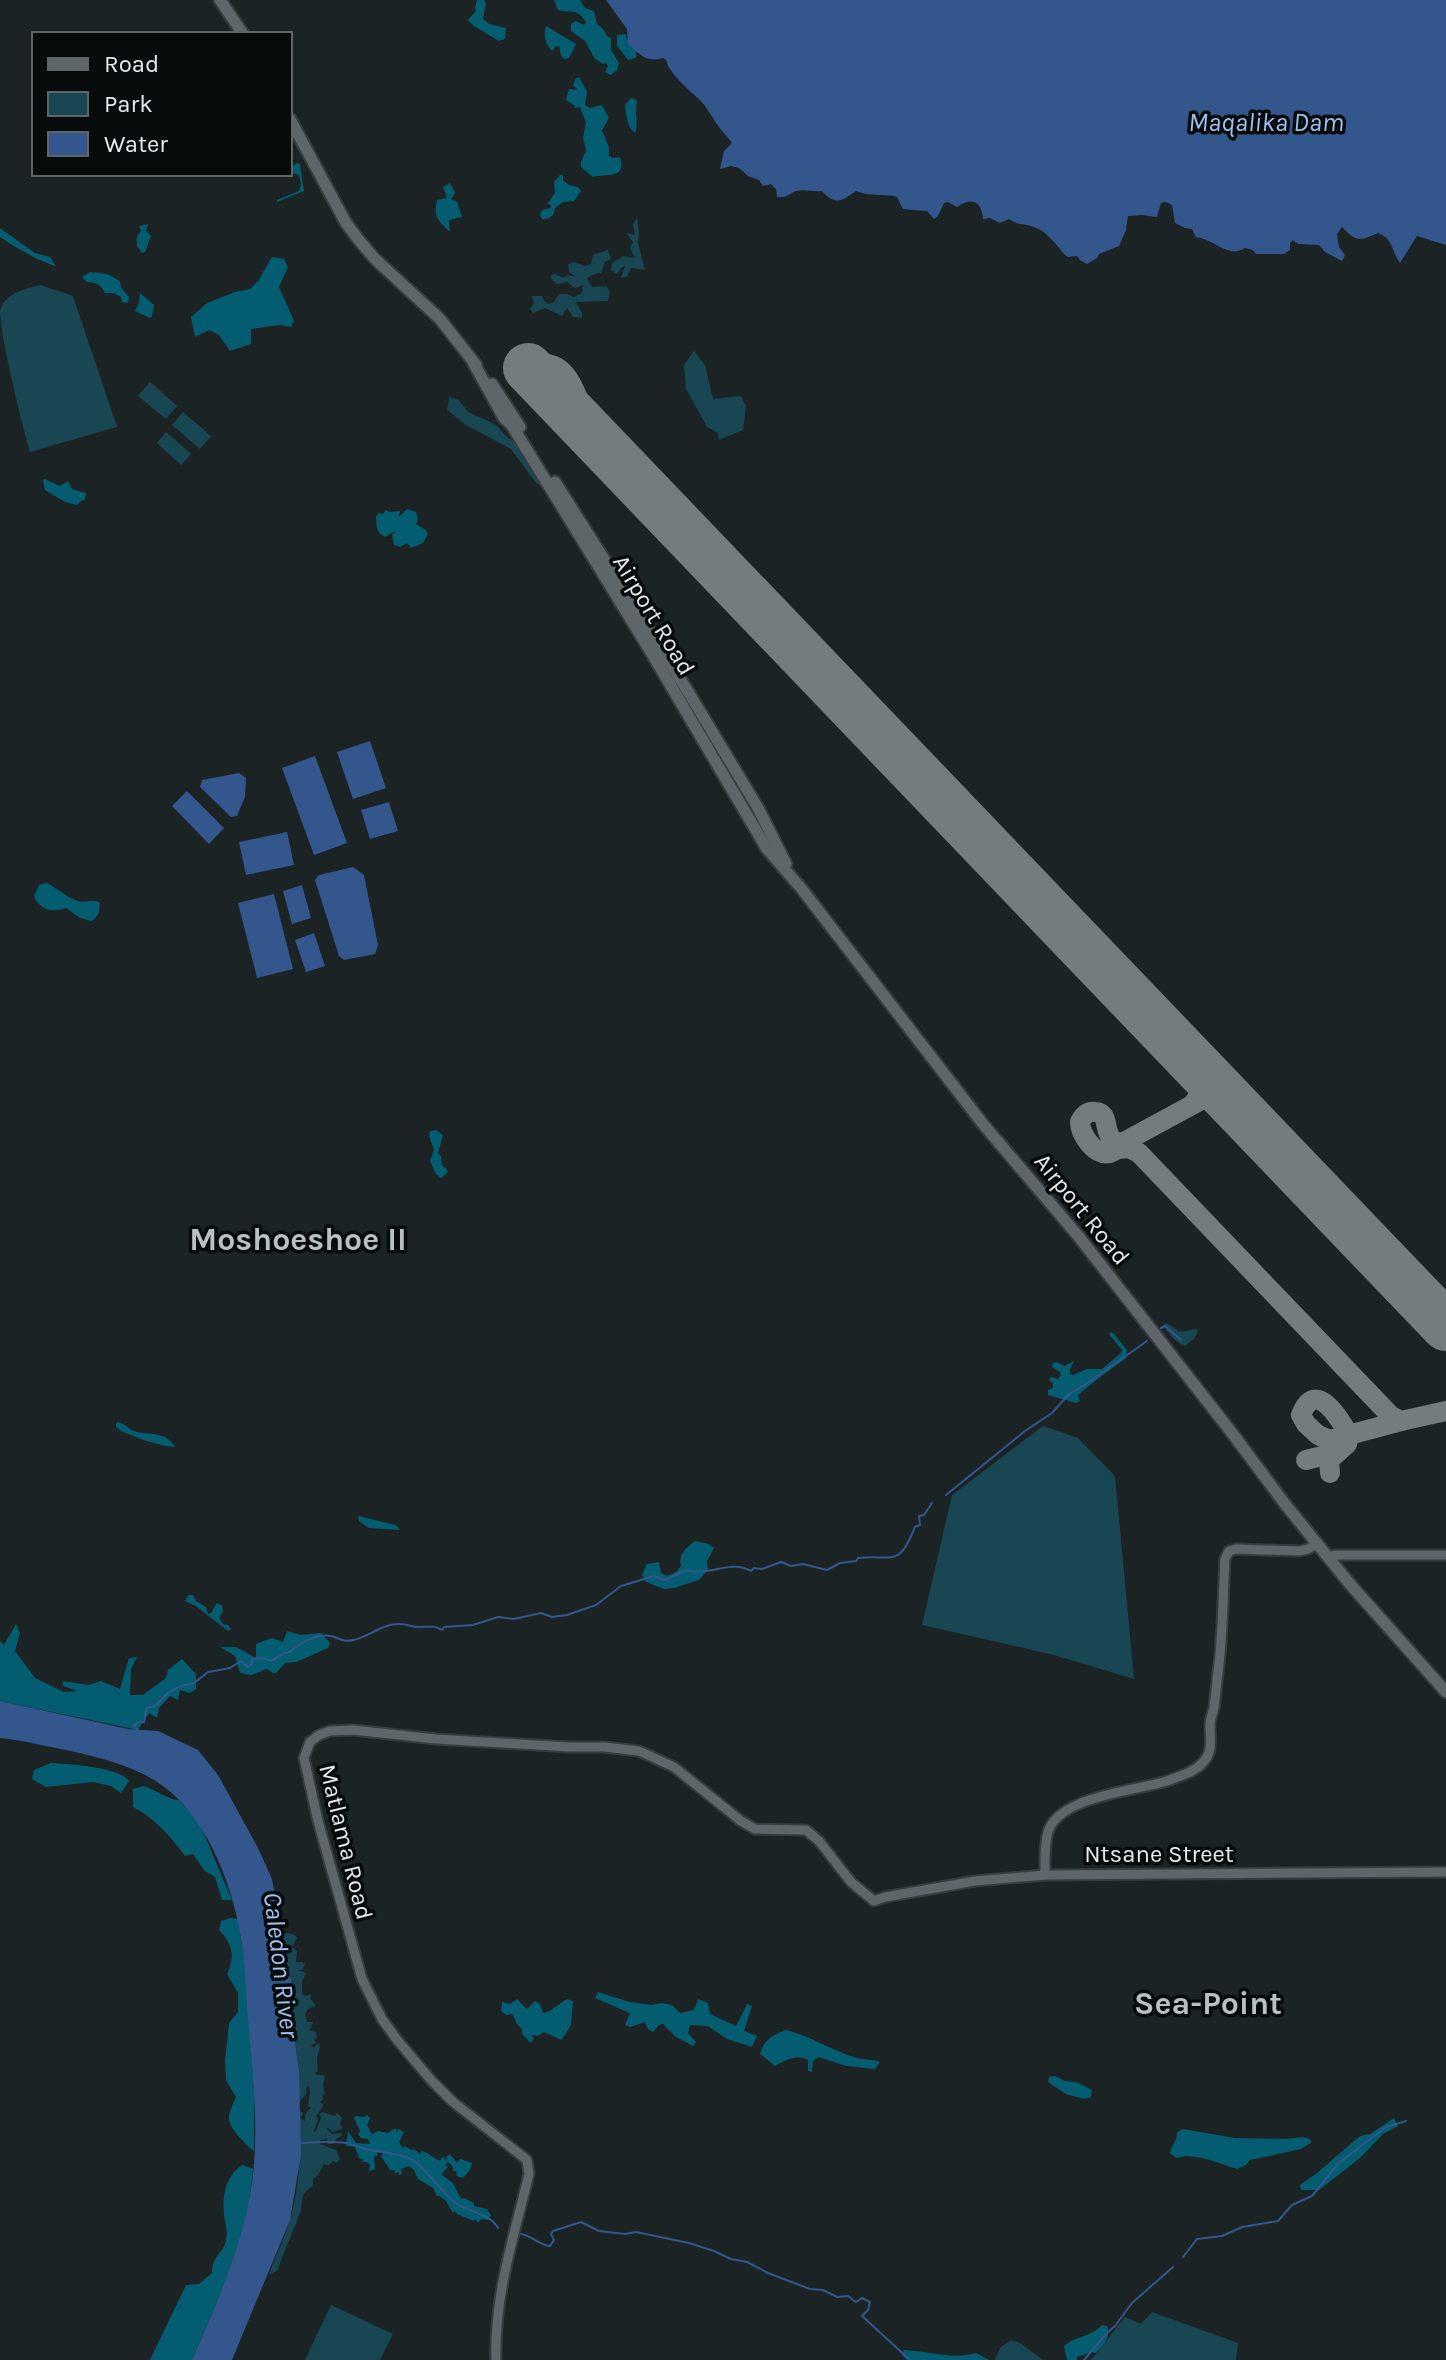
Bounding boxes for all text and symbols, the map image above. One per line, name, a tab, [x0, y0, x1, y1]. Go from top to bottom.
legend	[32, 32, 292, 176]
text: Road	[104, 50, 159, 78]
text: Park	[104, 90, 153, 118]
water label: Maqalika Dam	[1188, 107, 1344, 138]
text: Water	[104, 130, 168, 158]
street label: Airport Road	[607, 550, 701, 680]
street label: Airport Road	[1029, 1148, 1135, 1270]
district label: Moshoeshoe II	[189, 1221, 407, 1258]
street label: Matlama Road	[313, 1761, 379, 1923]
street label: Ntsane Street	[1084, 1840, 1234, 1868]
water label: Caledon River	[257, 1890, 305, 2041]
district label: Sea-Point	[1134, 1985, 1282, 2022]

